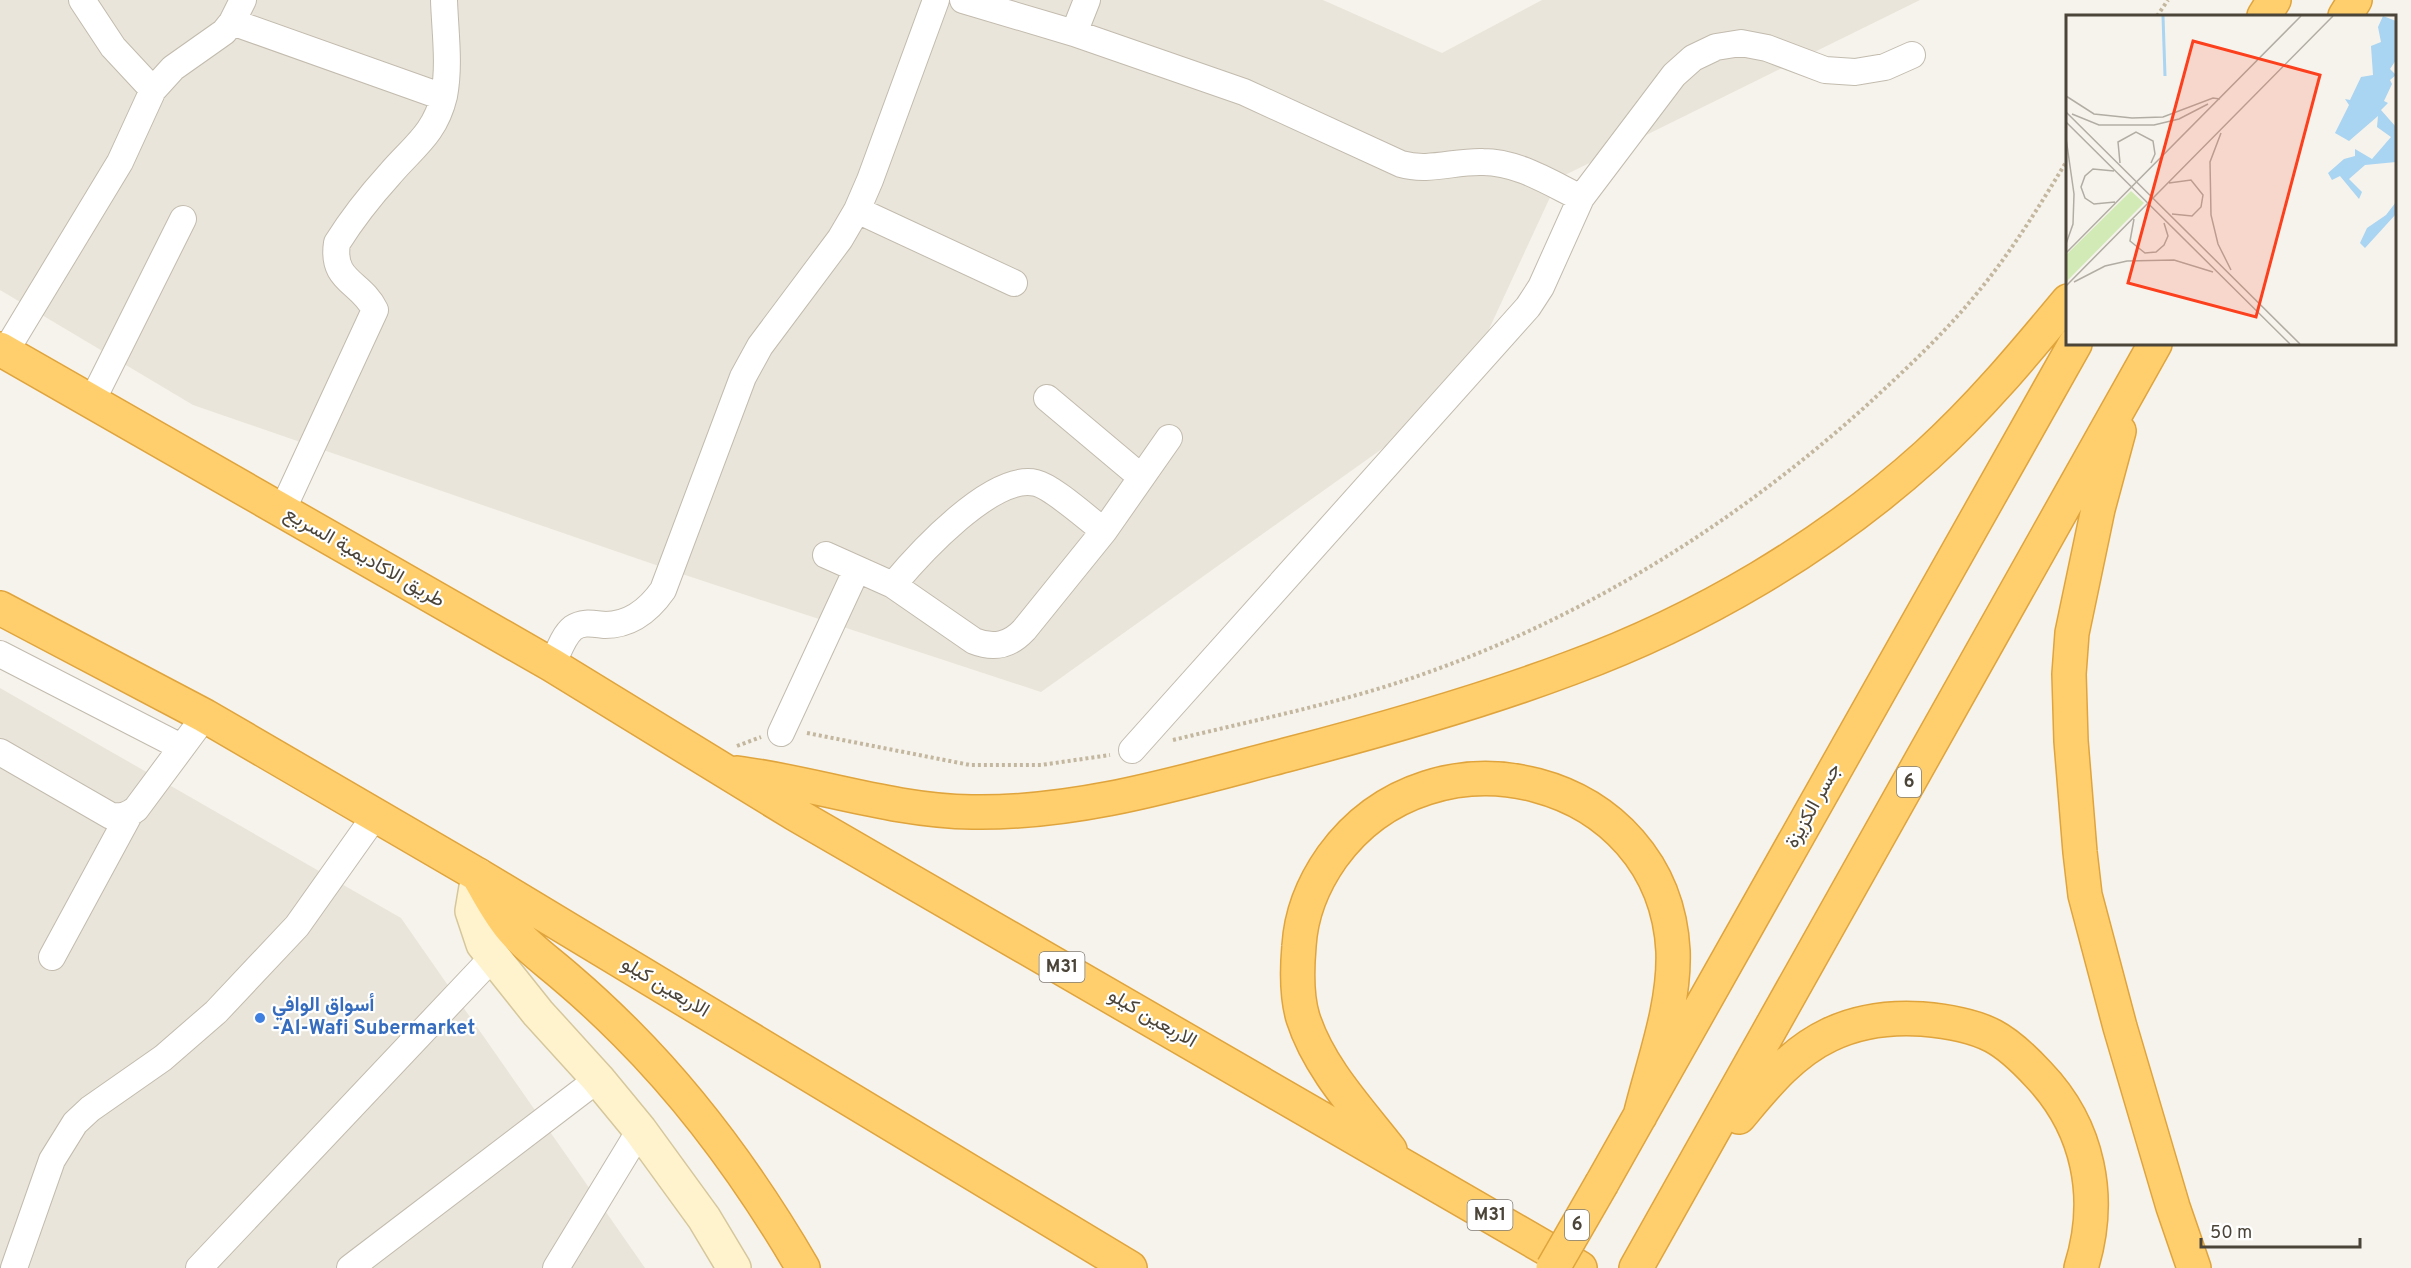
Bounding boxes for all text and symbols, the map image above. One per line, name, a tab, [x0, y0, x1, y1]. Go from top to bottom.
inset map	[2066, 15, 2396, 345]
street label: طريق الاكاديمية السريع	[279, 501, 449, 615]
street label: جسر الكزيزة	[1780, 759, 1848, 853]
road number: 6	[1897, 767, 1921, 797]
street label: الاربعين كيلو	[616, 952, 714, 1024]
road number: M31	[1040, 952, 1084, 982]
street label: الاربعين كيلو	[1103, 983, 1201, 1055]
place label: أسواق الوافي -Al-Wafi Subermarket	[272, 993, 475, 1042]
marker: أسواق الوافي -Al-Wafi Subermarket	[253, 1011, 267, 1025]
road number: M31	[1468, 1200, 1512, 1230]
road number: 6	[1565, 1210, 1589, 1240]
scale bar	[2201, 1211, 2360, 1249]
text: 50 m	[2210, 1222, 2252, 1245]

